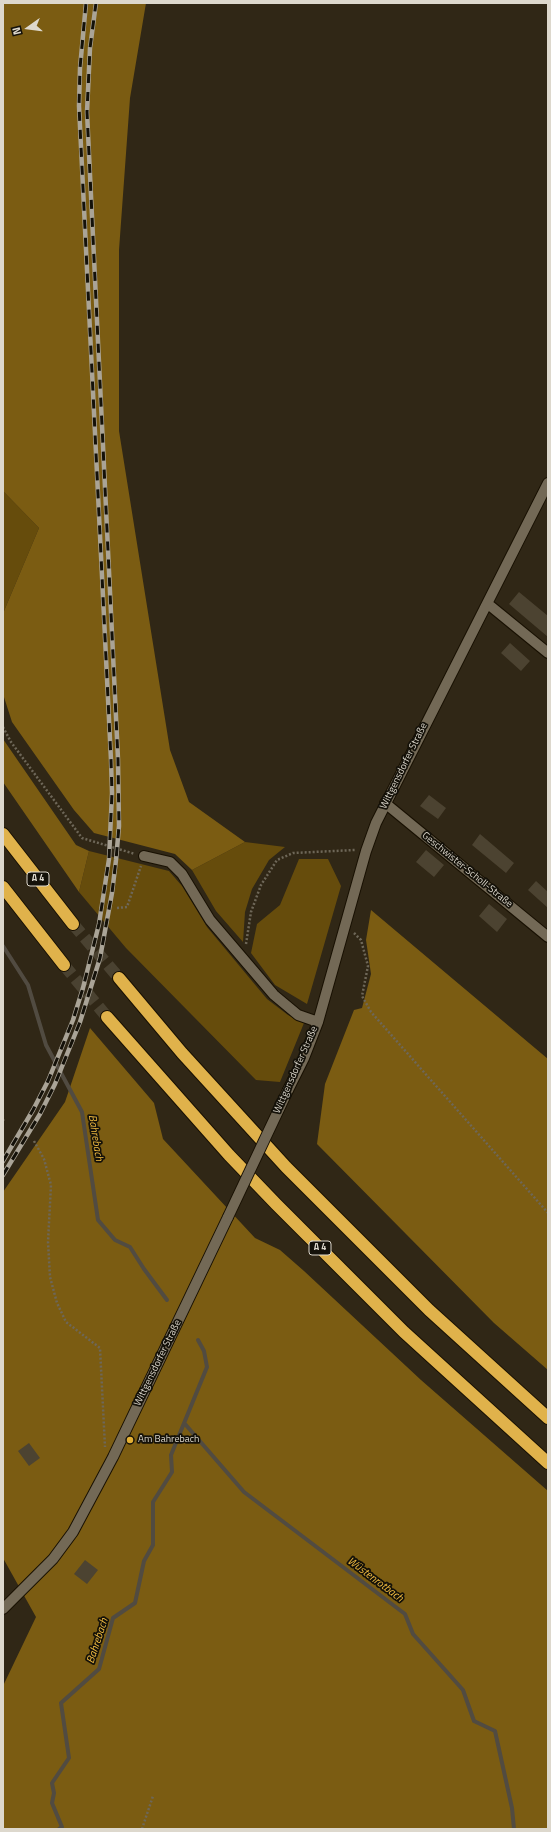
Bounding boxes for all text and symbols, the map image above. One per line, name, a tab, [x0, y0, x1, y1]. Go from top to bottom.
north arrow	[8, 8, 48, 48]
text: N	[8, 25, 25, 37]
street label: Wittgensdorfer Straße	[378, 721, 430, 811]
street label: Geschwister-Scholl-Straße	[419, 830, 515, 910]
road number: A 4	[27, 872, 49, 886]
street label: Wittgensdorfer Straße	[271, 1024, 321, 1116]
water label: Bahrebach	[85, 1114, 105, 1162]
road number: A 4	[309, 1241, 331, 1255]
street label: Wittgensdorfer Straße	[132, 1318, 184, 1408]
place label: Am Bahrebach	[138, 1434, 199, 1446]
marker: Am Bahrebach	[125, 1435, 135, 1445]
water label: Wüstenrotbach	[345, 1555, 405, 1605]
water label: Bahrebach	[85, 1617, 111, 1665]

